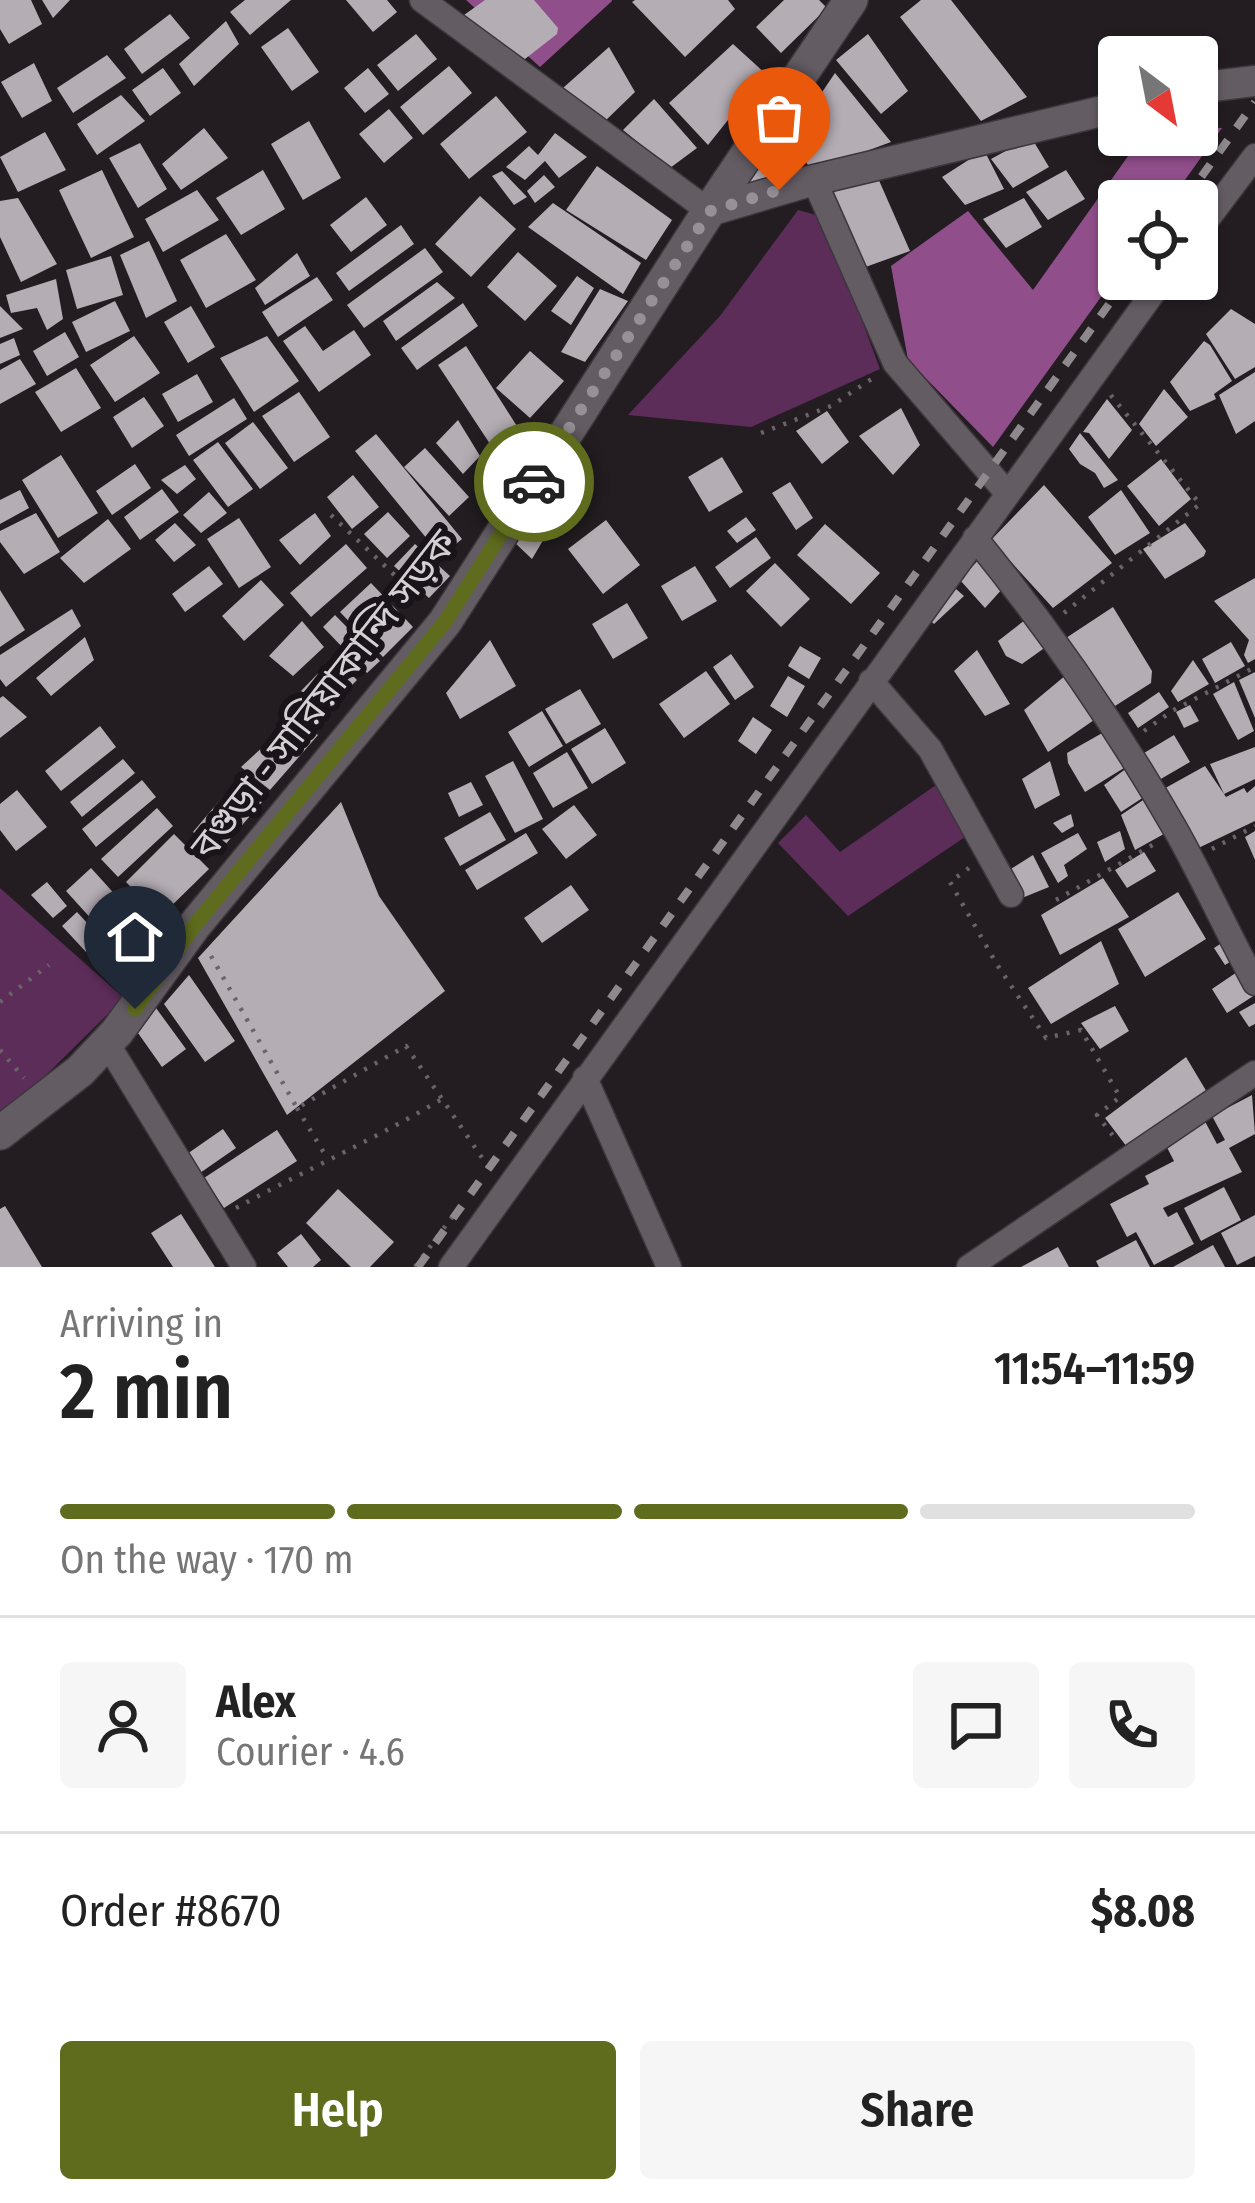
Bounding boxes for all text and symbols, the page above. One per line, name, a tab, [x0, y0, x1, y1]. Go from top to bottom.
north arrow	[1098, 36, 1218, 156]
map controls	[1098, 36, 1218, 300]
pin	[728, 67, 830, 190]
icon: bag	[746, 85, 812, 151]
button: locate	[1098, 180, 1218, 300]
courier	[474, 422, 594, 542]
icon: car	[501, 449, 567, 515]
street label: বগুড়া - সারিয়াকান্দি সড়ক	[180, 521, 467, 869]
pin	[84, 886, 186, 1009]
icon: home	[102, 904, 168, 970]
text: Arriving in	[60, 1301, 223, 1347]
text: 11:54–11:59	[994, 1342, 1195, 1396]
text: 2 min	[60, 1345, 233, 1439]
text: On the way · 170 m	[60, 1537, 354, 1583]
button: person	[60, 1662, 186, 1788]
button: chat	[913, 1662, 1039, 1788]
button: phone	[1069, 1662, 1195, 1788]
text: Alex	[216, 1675, 296, 1729]
text: Courier · 4.6	[216, 1729, 405, 1775]
text: Order #8670	[60, 1884, 282, 1938]
text: $8.08	[1091, 1884, 1195, 1938]
button: Help	[60, 2041, 616, 2179]
button: Share	[640, 2041, 1195, 2179]

